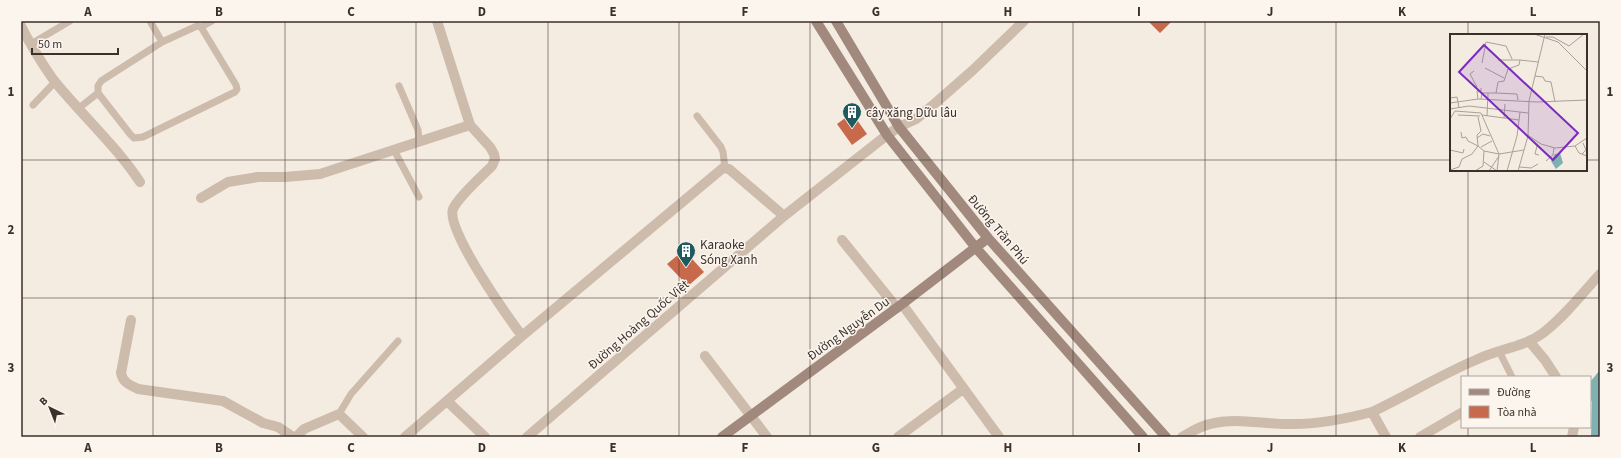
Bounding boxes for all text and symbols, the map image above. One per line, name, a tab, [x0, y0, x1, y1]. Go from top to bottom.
text: A	[83, 3, 92, 21]
text: B	[215, 3, 223, 21]
text: C	[347, 3, 355, 21]
text: D	[478, 3, 486, 21]
text: E	[609, 3, 617, 21]
text: F	[742, 3, 749, 21]
text: G	[872, 3, 880, 21]
text: H	[1004, 3, 1012, 21]
text: I	[1137, 3, 1141, 21]
text: J	[1267, 3, 1273, 21]
text: K	[1398, 3, 1407, 21]
text: L	[1530, 3, 1537, 21]
scale bar	[32, 30, 118, 56]
inset map	[1450, 34, 1587, 171]
text: 50 m	[38, 36, 62, 53]
text: 1	[8, 83, 15, 101]
text: 1	[1607, 83, 1614, 101]
building icon: cây xăng Dữu lâu	[841, 101, 863, 129]
place label: cây xăng Dữu lâu	[866, 104, 957, 122]
street label: Đường Trần Phú	[963, 191, 1033, 269]
text: 2	[8, 221, 15, 239]
text: 2	[1607, 221, 1614, 239]
place label: Karaoke Sóng Xanh	[700, 236, 758, 269]
building icon: Karaoke Sóng Xanh	[675, 240, 697, 268]
street label: Đường Hoàng Quốc Việt	[584, 275, 694, 374]
street label: Đường Nguyễn Du	[804, 293, 893, 365]
text: 3	[8, 359, 15, 377]
text: 3	[1607, 359, 1614, 377]
legend	[1461, 376, 1591, 428]
text: Đường	[1497, 384, 1530, 401]
north arrow	[30, 388, 70, 428]
text: B	[36, 393, 51, 409]
text: Tòa nhà	[1497, 404, 1537, 421]
text: A	[83, 439, 92, 457]
text: B	[215, 439, 223, 457]
text: C	[347, 439, 355, 457]
text: D	[478, 439, 486, 457]
text: E	[609, 439, 617, 457]
text: F	[742, 439, 749, 457]
text: G	[872, 439, 880, 457]
text: H	[1004, 439, 1012, 457]
text: I	[1137, 439, 1141, 457]
text: J	[1267, 439, 1273, 457]
text: K	[1398, 439, 1407, 457]
text: L	[1530, 439, 1537, 457]

